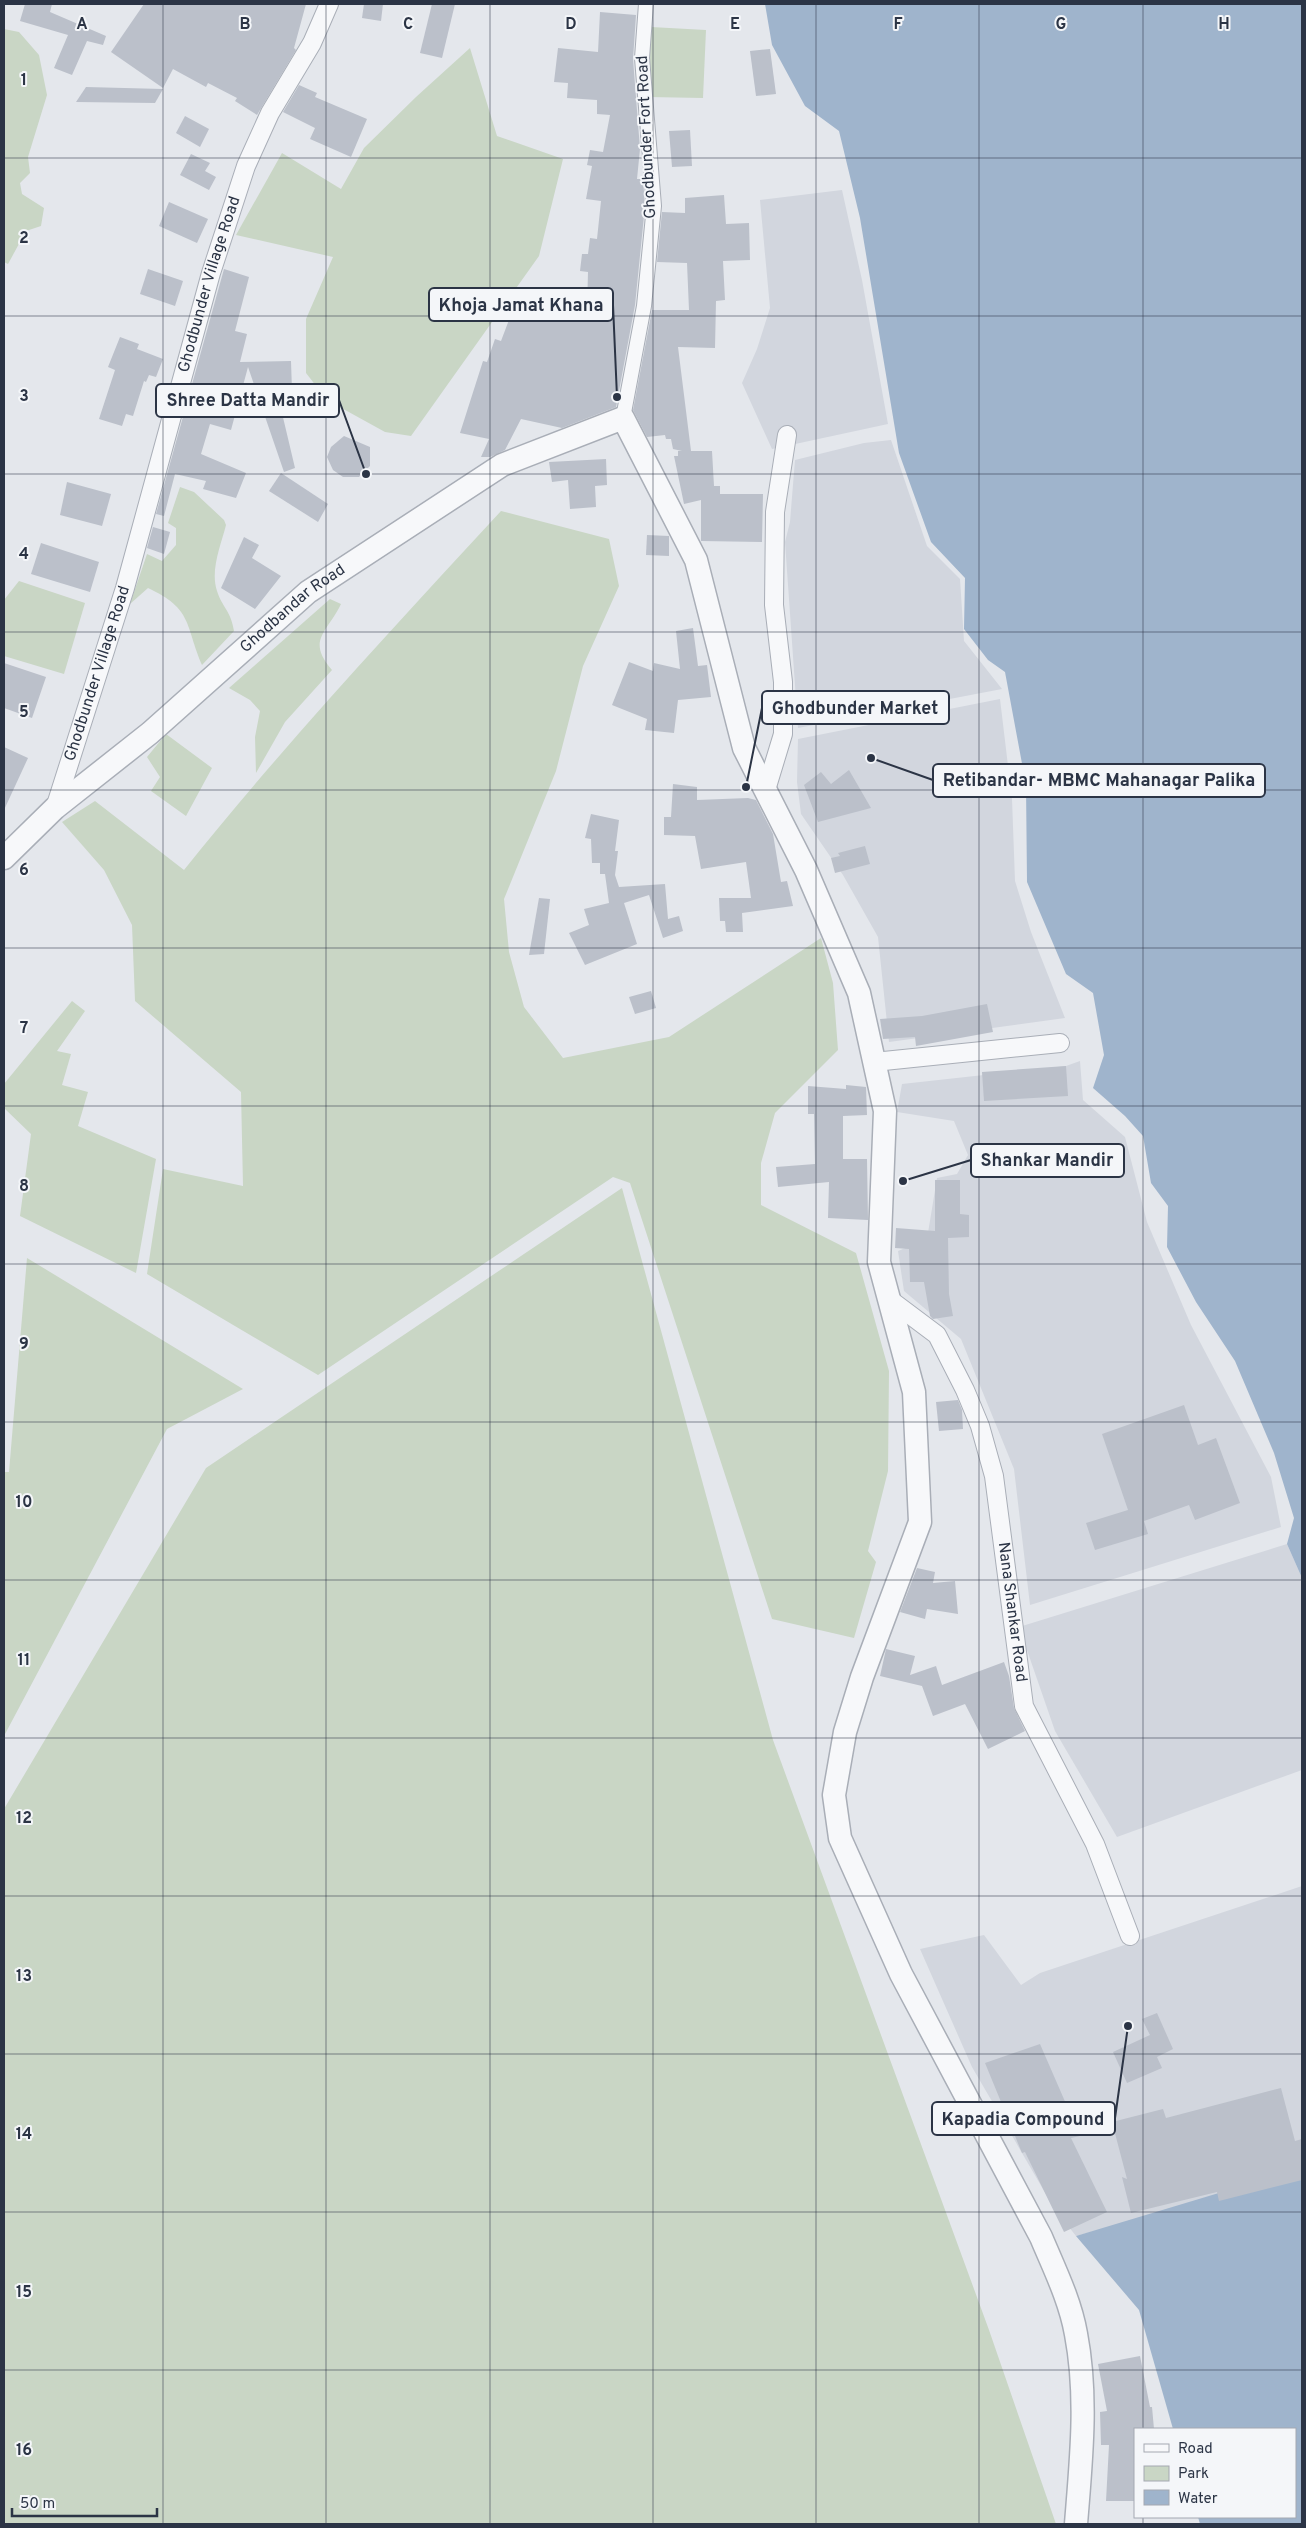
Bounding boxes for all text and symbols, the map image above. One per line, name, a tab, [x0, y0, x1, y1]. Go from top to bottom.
text: A	[76, 15, 88, 35]
text: B	[239, 15, 251, 35]
text: C	[403, 15, 413, 35]
text: D	[565, 15, 577, 35]
text: E	[730, 15, 740, 35]
text: F	[893, 15, 903, 35]
text: G	[1056, 15, 1066, 35]
text: H	[1218, 15, 1230, 35]
street label: Ghodbunder Fort Road	[633, 55, 661, 219]
text: 1	[21, 71, 27, 91]
street label: Ghodbunder Village Road	[174, 194, 245, 375]
text: 2	[19, 229, 29, 249]
callout: Khoja Jamat Khana	[429, 288, 613, 321]
text: Khoja Jamat Khana	[439, 295, 603, 318]
callout: Shree Datta Mandir	[156, 384, 339, 417]
text: 3	[19, 387, 29, 407]
text: Shree Datta Mandir	[166, 390, 330, 413]
text: 4	[19, 545, 29, 565]
street label: Ghodbandar Road	[236, 560, 349, 658]
street label: Ghodbunder Village Road	[60, 583, 135, 764]
callout: Ghodbunder Market	[762, 691, 949, 724]
text: Ghodbunder Market	[772, 698, 938, 721]
text: 5	[19, 703, 29, 723]
callout: Retibandar- MBMC Mahanagar Palika	[933, 764, 1265, 797]
text: Retibandar- MBMC Mahanagar Palika	[943, 770, 1255, 793]
text: 6	[19, 861, 29, 881]
text: 7	[20, 1019, 28, 1039]
callout: Shankar Mandir	[971, 1144, 1124, 1177]
text: Shankar Mandir	[981, 1150, 1114, 1173]
text: 8	[19, 1177, 29, 1197]
text: 9	[19, 1335, 29, 1355]
text: 10	[16, 1493, 32, 1513]
street label: Nana Shankar Road	[993, 1541, 1031, 1683]
text: 11	[18, 1651, 30, 1671]
text: 12	[16, 1809, 32, 1829]
text: 13	[16, 1967, 32, 1987]
callout: Kapadia Compound	[932, 2102, 1115, 2135]
text: Kapadia Compound	[942, 2109, 1104, 2132]
text: 14	[16, 2125, 32, 2145]
text: 15	[16, 2283, 32, 2303]
legend	[1134, 2428, 1296, 2518]
text: Road	[1178, 2440, 1213, 2459]
text: 16	[16, 2441, 32, 2461]
text: Park	[1178, 2465, 1209, 2484]
scale bar	[12, 2486, 158, 2518]
text: Water	[1178, 2490, 1218, 2509]
text: 50 m	[20, 2495, 55, 2514]

